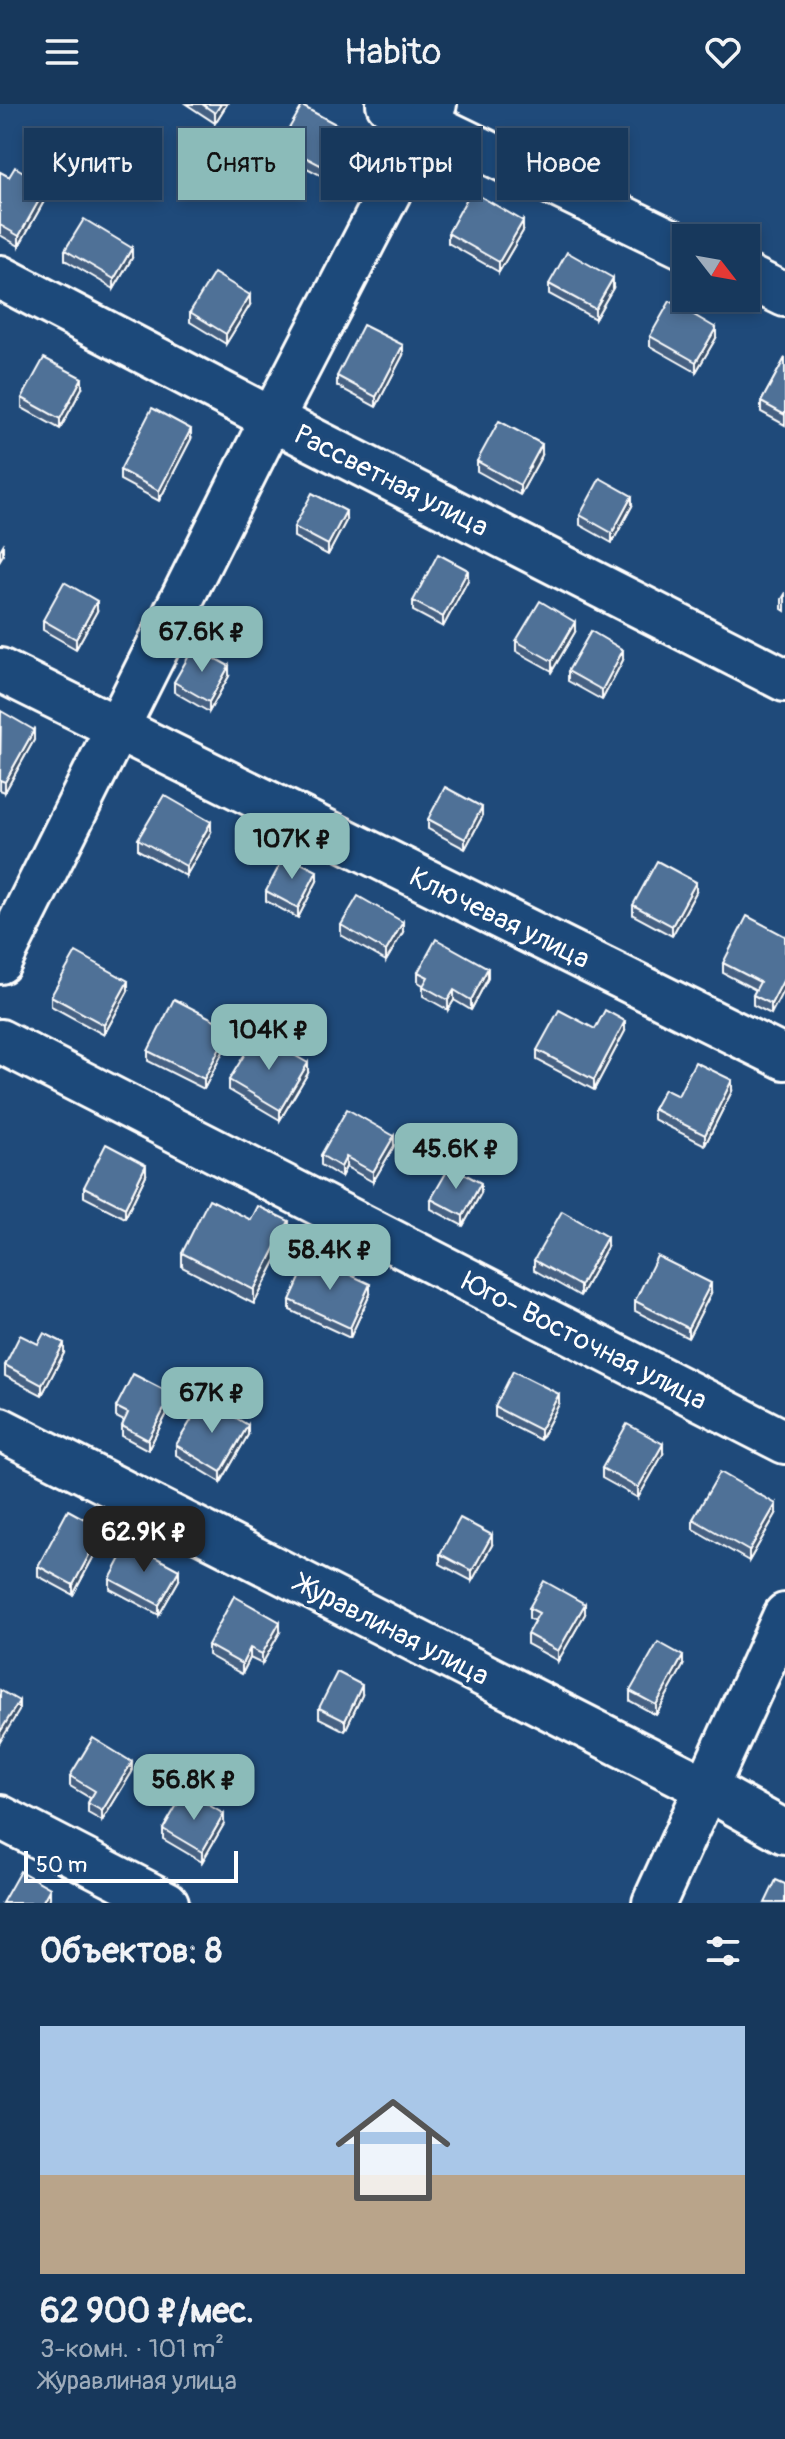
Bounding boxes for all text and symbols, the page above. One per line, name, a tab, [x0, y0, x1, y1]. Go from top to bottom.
icon: menu	[40, 30, 84, 74]
text: Habito	[344, 30, 441, 75]
icon: heart	[701, 30, 745, 74]
chip: Купить	[24, 128, 162, 200]
chip: Снять	[178, 128, 305, 200]
chip: Фильтры	[321, 128, 481, 200]
chip: Новое	[497, 128, 628, 200]
north arrow	[672, 224, 760, 312]
map controls	[672, 224, 760, 312]
street label: Рассветная улица	[289, 417, 494, 545]
pin: 67.6K ₽	[128, 606, 276, 674]
text: 67.6K ₽	[159, 616, 245, 648]
pin: 107K ₽	[227, 813, 357, 881]
text: 107K ₽	[253, 823, 331, 855]
street label: Ключевая улица	[403, 860, 595, 977]
pin: 104K ₽	[204, 1004, 334, 1072]
text: 104K ₽	[229, 1014, 309, 1046]
pin: 45.6K ₽	[382, 1123, 530, 1191]
text: 45.6K ₽	[413, 1133, 499, 1165]
pin: 58.4K ₽	[256, 1224, 404, 1292]
text: 58.4K ₽	[288, 1234, 372, 1266]
street label: Юго- Восточная улица	[456, 1264, 713, 1418]
pin: 67K ₽	[156, 1367, 268, 1435]
text: 67K ₽	[179, 1377, 245, 1409]
pin: 62.9K ₽	[70, 1506, 218, 1574]
text: 62.9K ₽	[101, 1516, 187, 1548]
street label: Журавлиная улица	[286, 1565, 495, 1694]
pin: 56.8K ₽	[120, 1754, 268, 1822]
text: 56.8K ₽	[152, 1764, 236, 1796]
scale bar	[24, 1847, 238, 1883]
text: 50 m	[36, 1851, 87, 1879]
icon: filters	[701, 1929, 745, 1973]
text: Объектов: 8	[40, 1930, 222, 1973]
icon: home	[321, 2078, 465, 2222]
text: 62 900 ₽/мес.	[40, 2290, 254, 2333]
text: 3-комн. · 101 m²	[40, 2333, 224, 2365]
text: Журавлиная улица	[40, 2365, 237, 2397]

